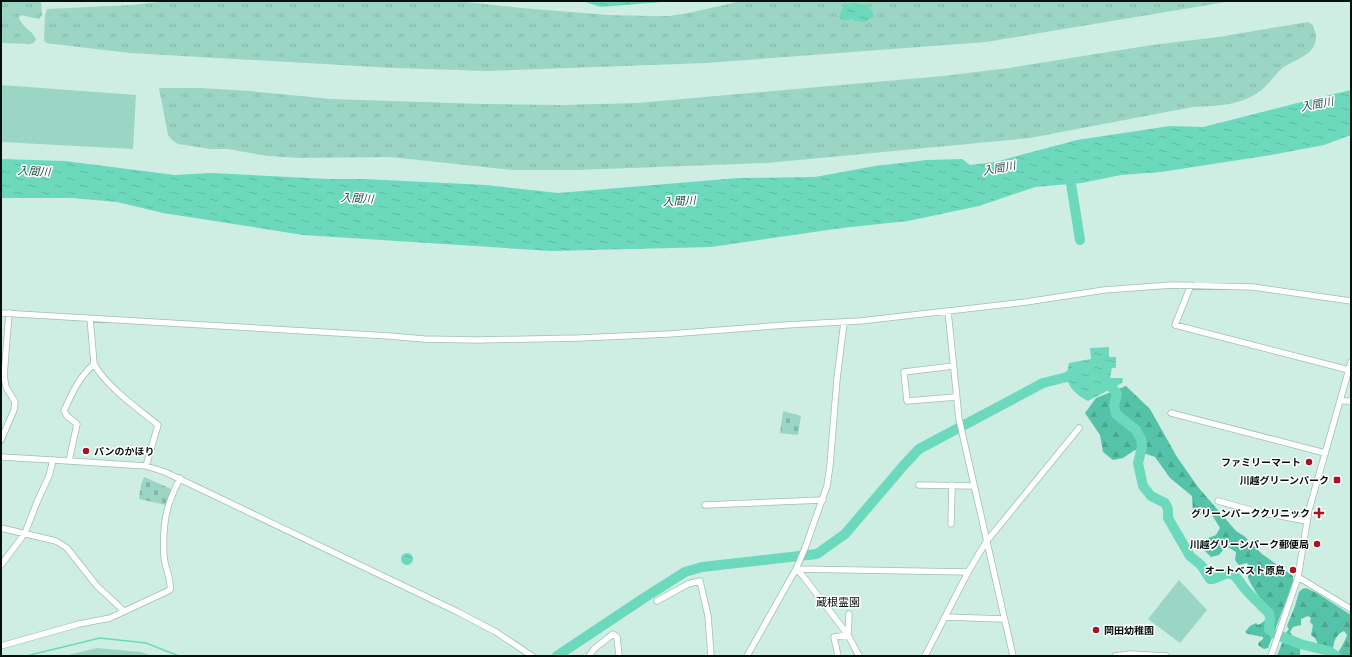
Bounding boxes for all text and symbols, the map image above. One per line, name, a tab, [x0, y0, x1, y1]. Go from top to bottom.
water label: 入間川	[1299, 94, 1336, 114]
water label: 入間川	[981, 158, 1018, 178]
water label: 入間川	[17, 163, 52, 179]
water label: 入間川	[340, 190, 375, 206]
water label: 入間川	[662, 193, 697, 209]
place label: パンのかほり	[94, 445, 155, 458]
marker: パンのかほり	[81, 446, 91, 456]
place label: ファミリーマート	[1221, 456, 1301, 469]
marker: ファミリーマート	[1304, 457, 1314, 467]
place label: 川越グリーンパーク	[1240, 474, 1329, 487]
marker: 川越グリーンパーク	[1332, 475, 1342, 485]
place label: グリーンパーククリニック	[1191, 507, 1310, 520]
marker: グリーンパーククリニック	[1313, 507, 1325, 519]
place label: 川越グリーンパーク郵便局	[1190, 538, 1309, 551]
marker: 川越グリーンパーク郵便局	[1312, 539, 1322, 549]
place label: オートベスト原島	[1205, 564, 1285, 577]
marker: オートベスト原島	[1288, 565, 1298, 575]
district label: 蔵根霊園	[816, 595, 860, 609]
place label: 岡田幼稚園	[1104, 624, 1154, 637]
marker: 岡田幼稚園	[1091, 625, 1101, 635]

